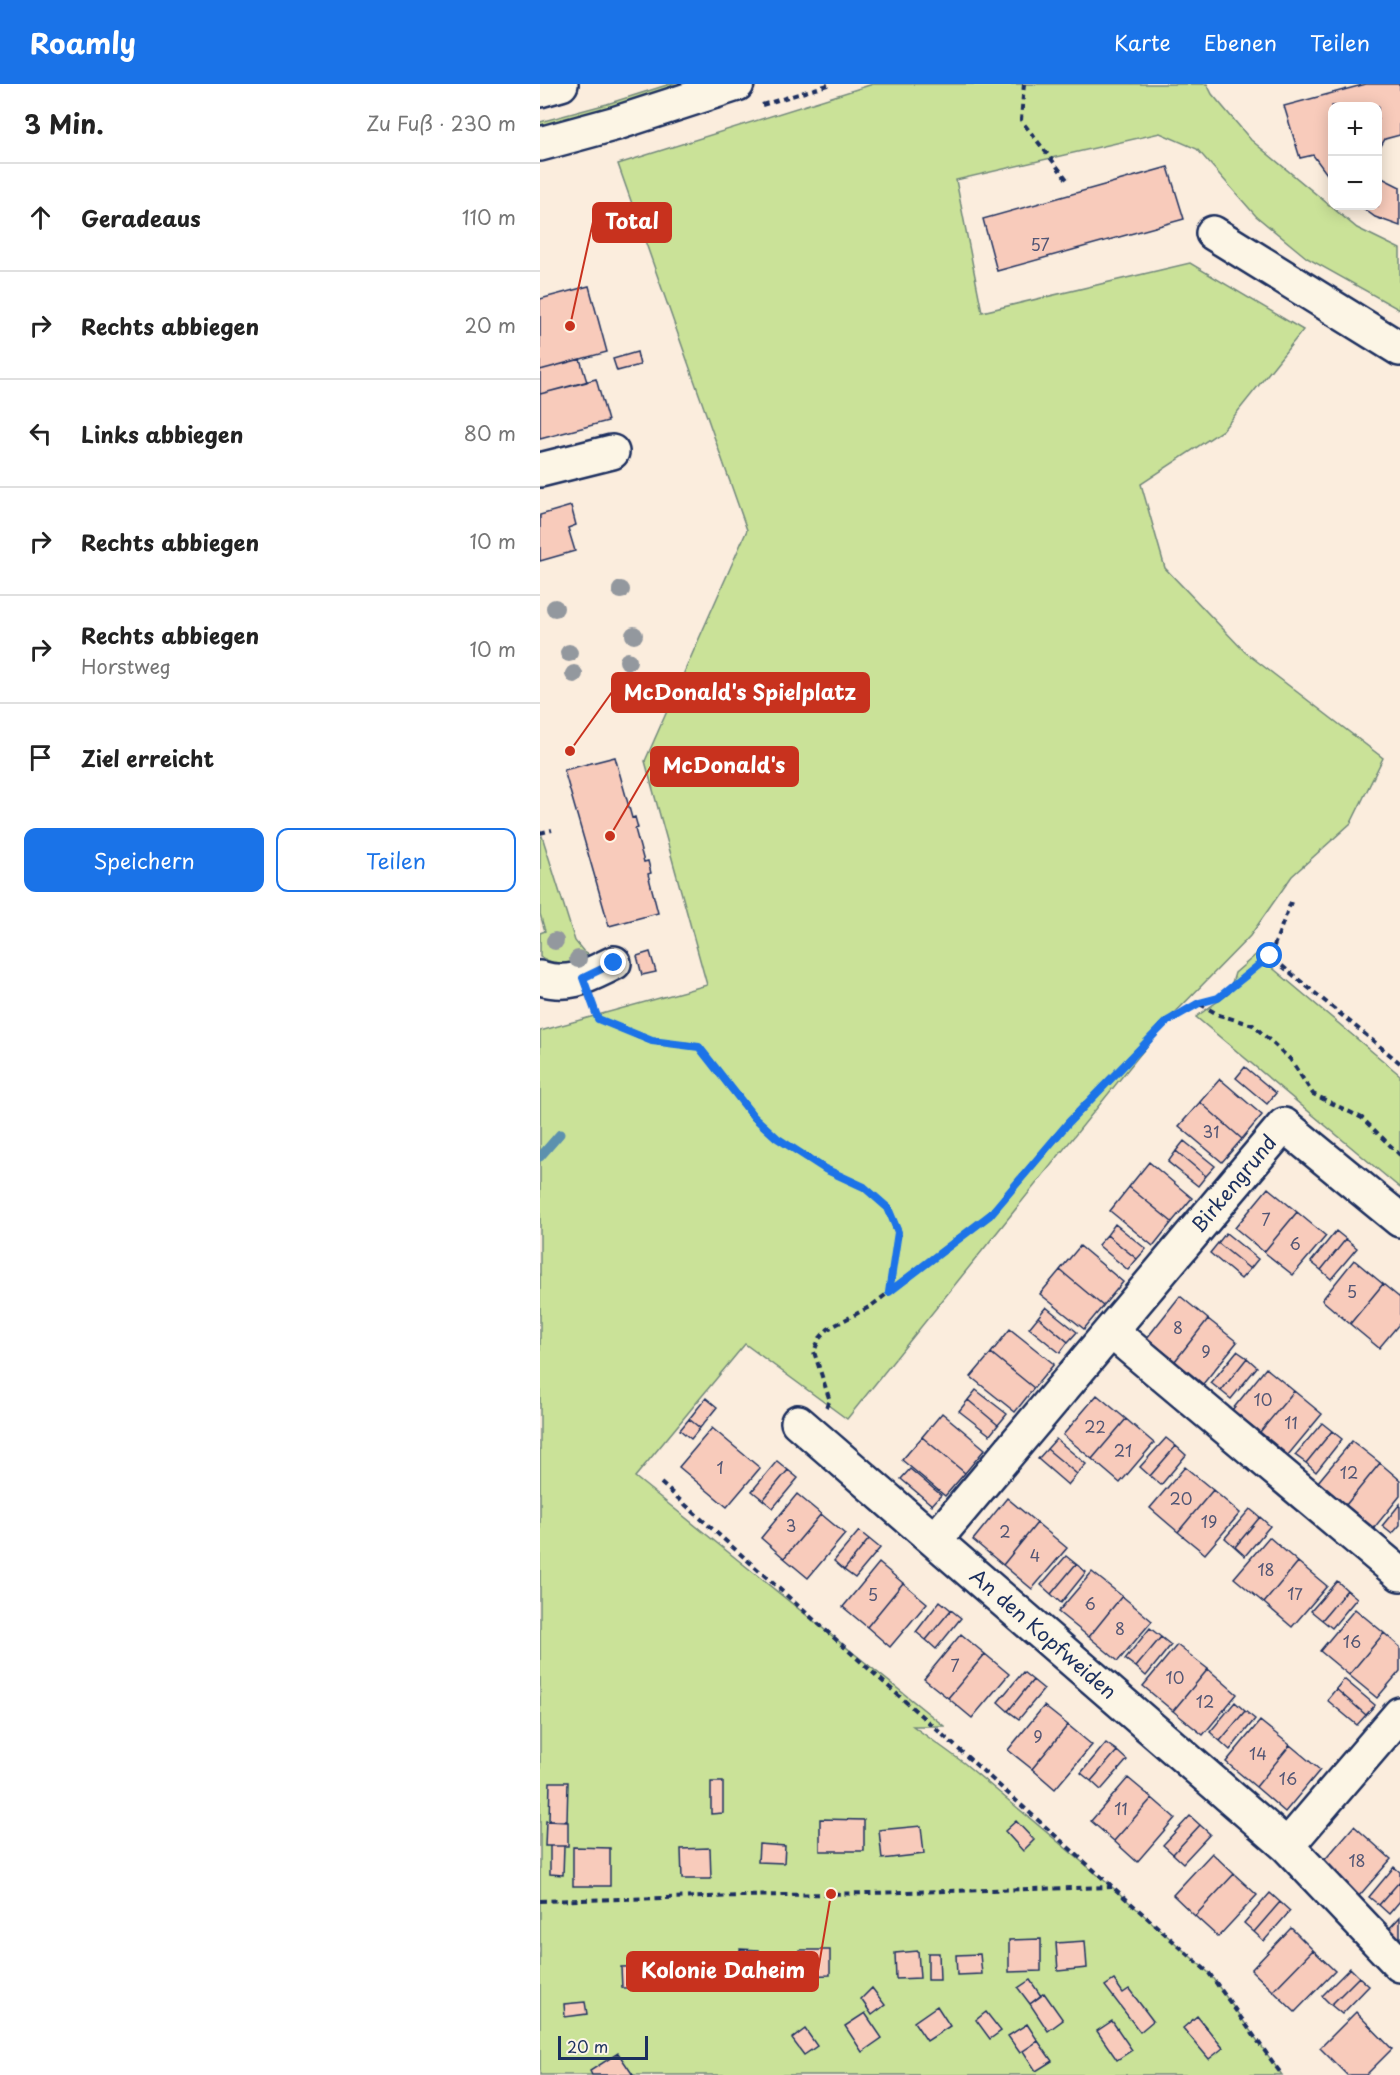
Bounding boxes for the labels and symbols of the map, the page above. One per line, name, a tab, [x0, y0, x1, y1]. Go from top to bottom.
callout: Total	[593, 203, 671, 242]
text: Total	[605, 204, 659, 236]
house number: 57	[1030, 232, 1050, 256]
callout: McDonald's Spielplatz	[612, 673, 869, 712]
text: McDonald's Spielplatz	[624, 675, 857, 707]
callout: McDonald's	[651, 747, 798, 786]
text: McDonald's	[663, 748, 785, 780]
route start	[1256, 942, 1282, 968]
route end	[600, 949, 626, 975]
house number: 31	[1203, 1119, 1219, 1143]
street label: Birkengrund	[1183, 1128, 1283, 1239]
house number: 7	[1261, 1207, 1271, 1231]
house number: 6	[1289, 1231, 1301, 1255]
house number: 5	[1347, 1279, 1357, 1303]
house number: 8	[1173, 1315, 1183, 1339]
house number: 9	[1201, 1339, 1211, 1363]
house number: 10	[1254, 1387, 1272, 1411]
house number: 11	[1284, 1410, 1298, 1434]
house number: 22	[1084, 1414, 1106, 1438]
house number: 21	[1114, 1438, 1132, 1462]
house number: 1	[716, 1455, 724, 1479]
house number: 12	[1340, 1460, 1358, 1484]
house number: 20	[1170, 1486, 1192, 1510]
house number: 19	[1201, 1509, 1217, 1533]
house number: 3	[786, 1513, 796, 1537]
house number: 2	[999, 1519, 1011, 1543]
house number: 4	[1030, 1543, 1040, 1567]
house number: 18	[1257, 1557, 1275, 1581]
street label: An den Kopfweiden	[964, 1561, 1124, 1706]
house number: 17	[1287, 1581, 1303, 1605]
house number: 5	[868, 1582, 878, 1606]
house number: 6	[1084, 1591, 1096, 1615]
house number: 8	[1115, 1616, 1125, 1640]
house number: 16	[1343, 1629, 1361, 1653]
house number: 7	[950, 1653, 960, 1677]
house number: 10	[1166, 1665, 1184, 1689]
house number: 12	[1196, 1689, 1214, 1713]
house number: 9	[1033, 1724, 1043, 1748]
house number: 14	[1249, 1741, 1267, 1765]
house number: 16	[1279, 1766, 1297, 1790]
house number: 11	[1114, 1796, 1128, 1820]
house number: 18	[1348, 1848, 1366, 1872]
callout: Kolonie Daheim	[627, 1952, 818, 1991]
text: Kolonie Daheim	[641, 1953, 805, 1985]
scale bar	[558, 2033, 648, 2060]

